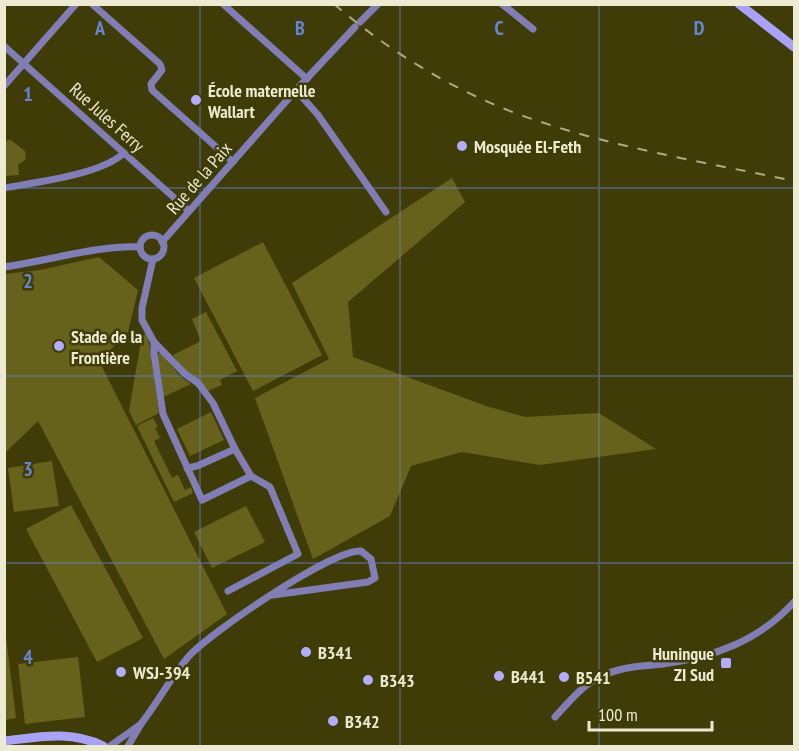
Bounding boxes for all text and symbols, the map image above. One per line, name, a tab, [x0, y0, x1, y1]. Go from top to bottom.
text: A	[94, 15, 106, 41]
text: B	[295, 15, 305, 41]
text: C	[494, 15, 504, 41]
text: D	[694, 15, 705, 41]
street label: Rue Jules Ferry	[65, 77, 149, 157]
place label: École maternelle Wallart	[207, 79, 316, 123]
text: 1	[23, 81, 33, 107]
marker: École maternelle Wallart	[189, 93, 203, 107]
place label: Mosquée El-Feth	[474, 135, 581, 158]
street label: Rue de la Paix	[161, 137, 237, 219]
marker: Mosquée El-Feth	[455, 139, 469, 153]
text: 2	[23, 268, 33, 294]
place label: Stade de la Frontière	[71, 325, 142, 369]
marker: Stade de la Frontière	[52, 339, 66, 353]
text: 3	[23, 456, 33, 482]
place label: B341	[318, 641, 353, 664]
place label: Huningue ZI Sud	[652, 642, 714, 686]
text: 4	[23, 644, 33, 670]
marker: B341	[299, 645, 313, 659]
marker: Huningue ZI Sud	[719, 656, 733, 670]
place label: WSJ-394	[132, 661, 191, 684]
marker: WSJ-394	[114, 665, 128, 679]
place label: B441	[511, 665, 546, 688]
place label: B541	[576, 666, 611, 689]
place label: B343	[380, 669, 415, 692]
marker: B441	[492, 669, 506, 683]
marker: B541	[557, 670, 571, 684]
marker: B343	[361, 673, 375, 687]
scale bar	[589, 694, 712, 732]
text: 100 m	[598, 703, 638, 726]
place label: B342	[345, 710, 380, 733]
marker: B342	[326, 714, 340, 728]

